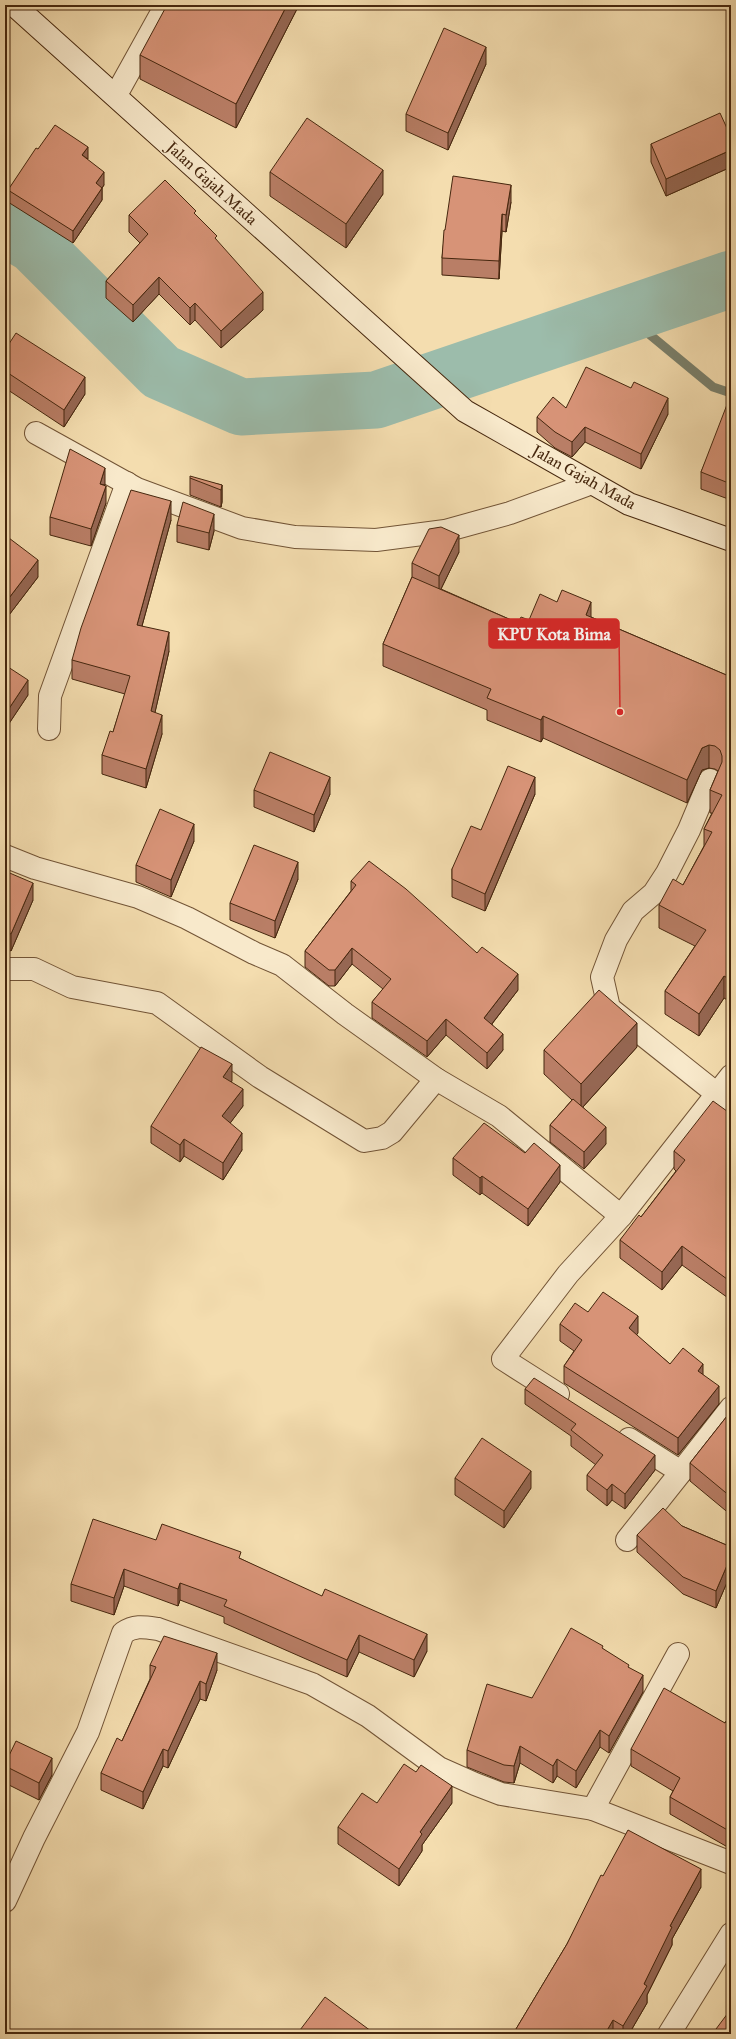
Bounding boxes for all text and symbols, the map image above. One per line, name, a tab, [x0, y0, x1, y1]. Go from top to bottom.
street label: Jalan Gajah Mada	[161, 136, 261, 230]
street label: Jalan Gajah Mada	[527, 440, 639, 514]
callout: KPU Kota Bima	[489, 619, 619, 648]
text: KPU Kota Bima	[497, 624, 612, 645]

